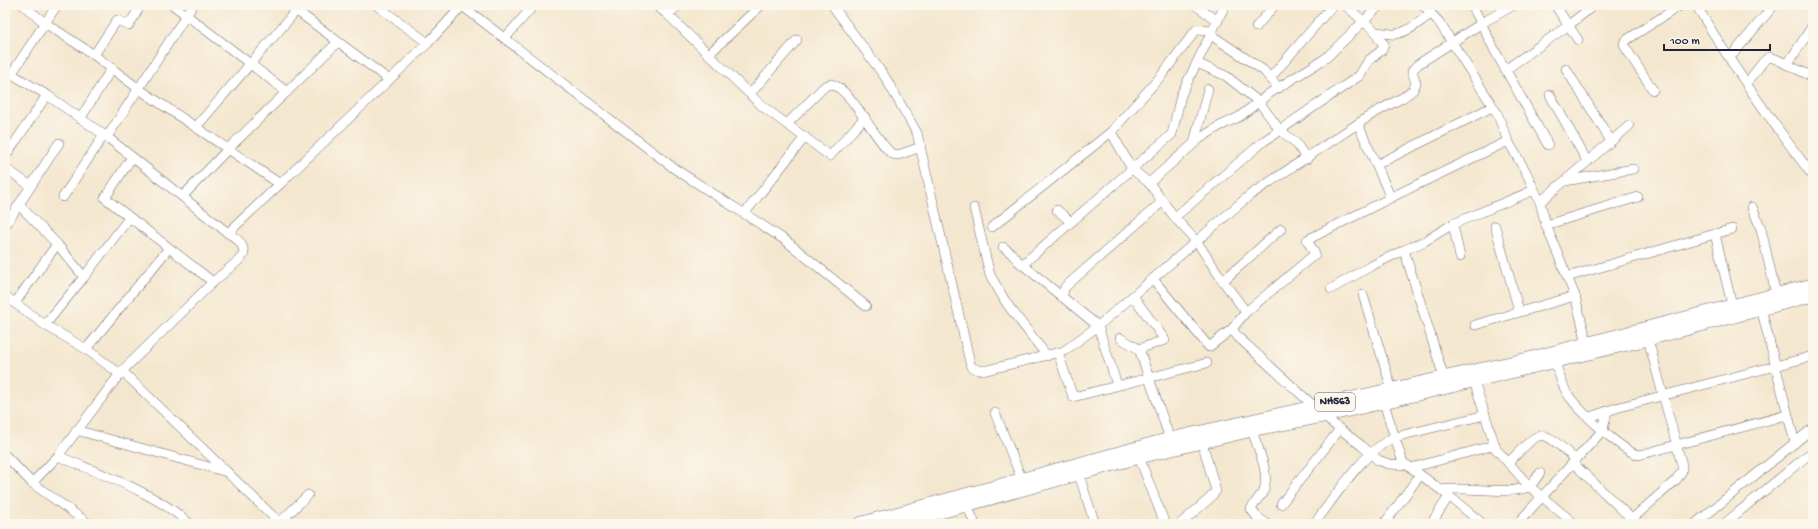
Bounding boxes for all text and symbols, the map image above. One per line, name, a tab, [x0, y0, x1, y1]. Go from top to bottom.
scale bar	[1664, 26, 1770, 52]
text: 100 m	[1669, 35, 1700, 49]
road number: NH563	[1315, 393, 1355, 411]

